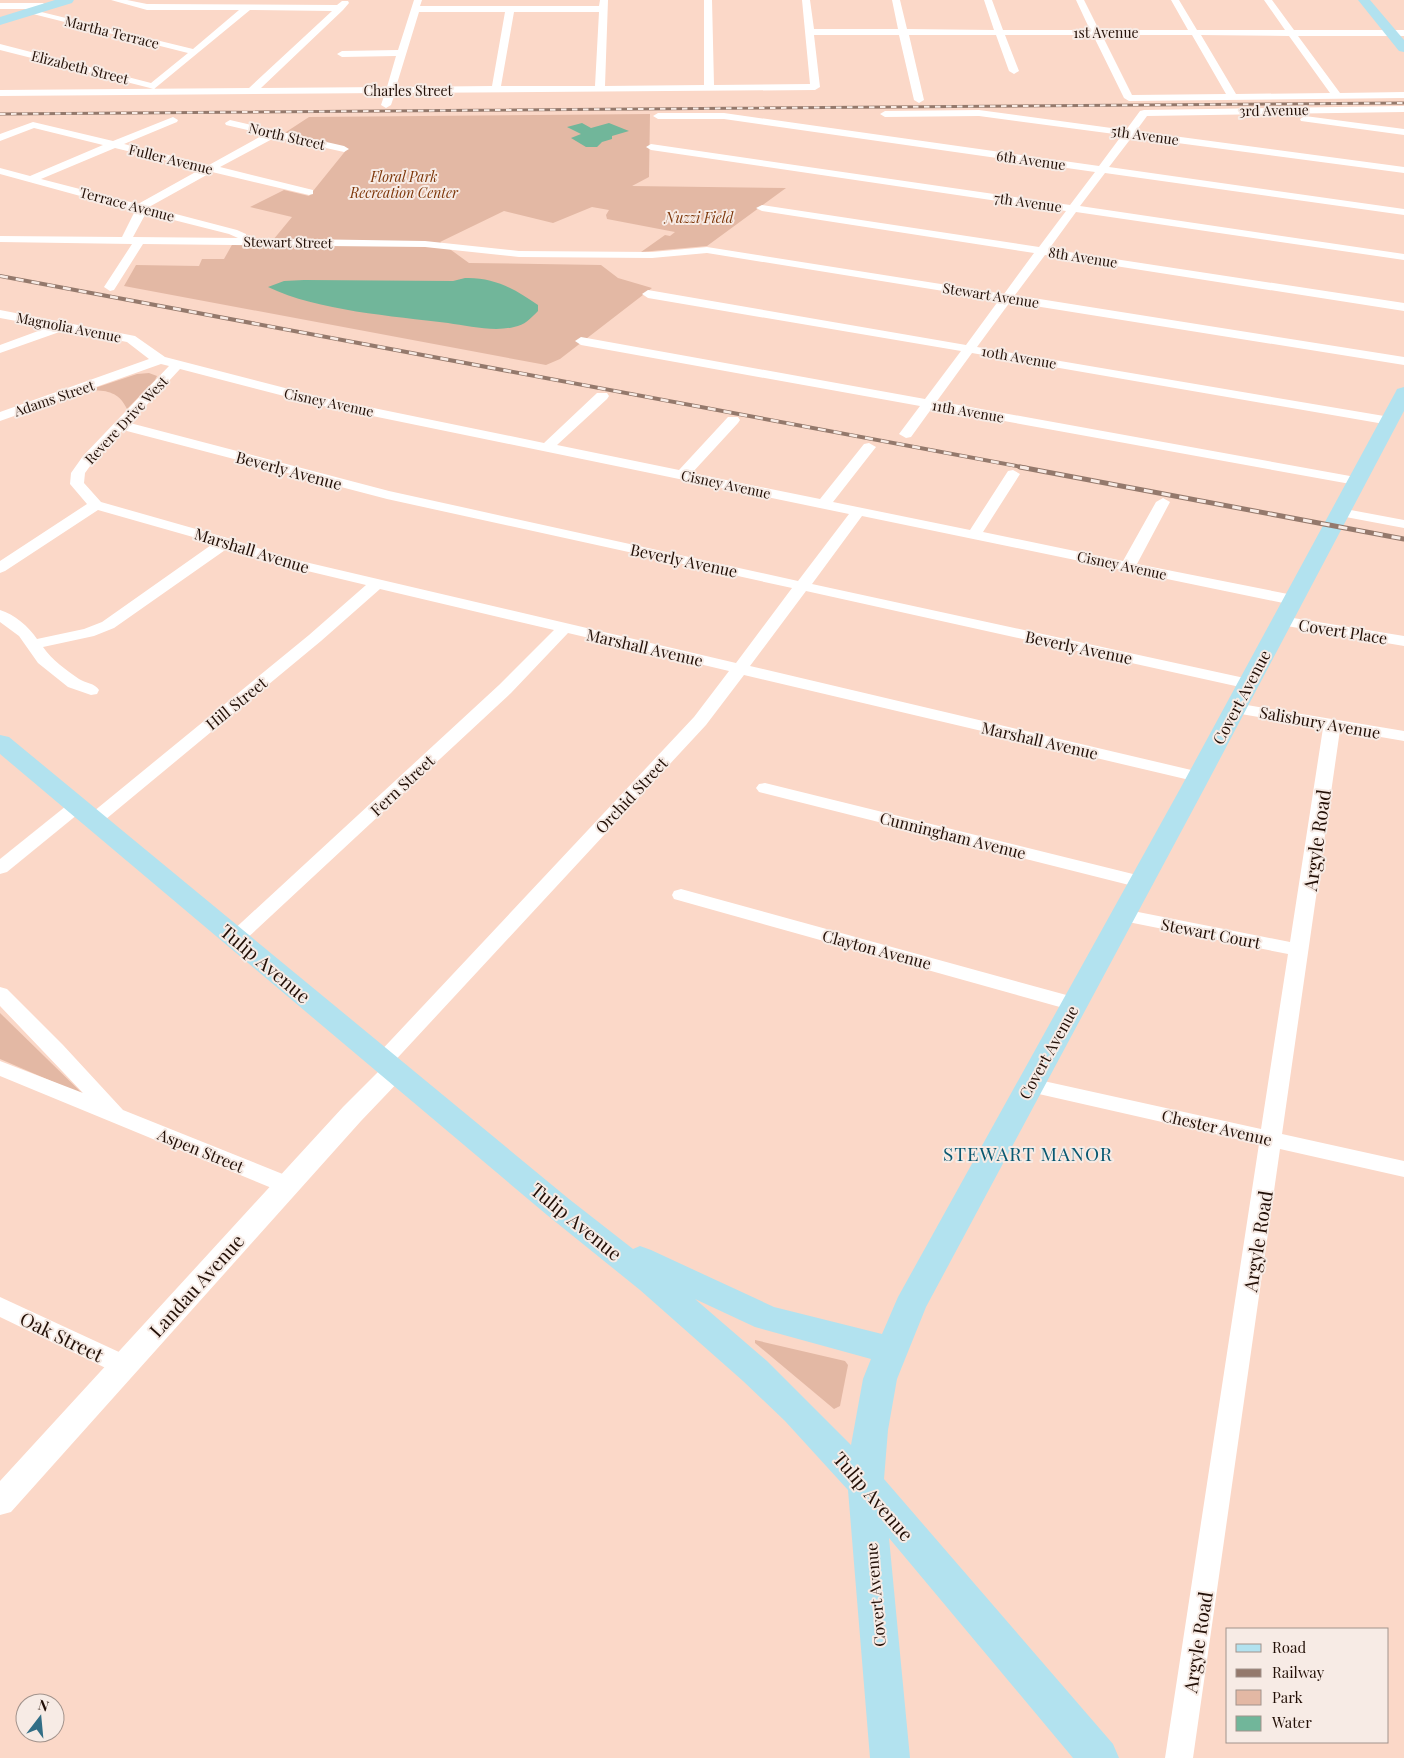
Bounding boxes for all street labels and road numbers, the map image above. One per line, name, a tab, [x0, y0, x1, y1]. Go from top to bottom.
street label: Martha Terrace	[63, 11, 161, 53]
street label: 1st Avenue	[1073, 23, 1139, 42]
street label: Elizabeth Street	[29, 46, 132, 89]
street label: Charles Street	[363, 81, 454, 100]
street label: 3rd Avenue	[1239, 100, 1309, 120]
street label: North Street	[247, 118, 328, 154]
street label: 5th Avenue	[1110, 121, 1180, 149]
street label: Fuller Avenue	[127, 139, 215, 179]
street label: 6th Avenue	[995, 146, 1067, 174]
street label: Terrace Avenue	[77, 182, 177, 226]
street label: 7th Avenue	[993, 188, 1063, 216]
street label: Stewart Street	[243, 232, 334, 252]
street label: 8th Avenue	[1047, 242, 1119, 272]
street label: Stewart Avenue	[941, 278, 1041, 312]
street label: Magnolia Avenue	[15, 308, 123, 346]
street label: 10th Avenue	[980, 341, 1058, 373]
street label: Revere Drive West	[80, 371, 172, 468]
street label: Adams Street	[10, 375, 98, 421]
street label: Cisney Avenue	[282, 383, 376, 421]
street label: 11th Avenue	[931, 395, 1005, 427]
street label: Beverly Avenue	[234, 446, 344, 494]
street label: Cisney Avenue	[679, 465, 773, 503]
street label: Marshall Avenue	[192, 523, 312, 577]
street label: Beverly Avenue	[628, 538, 740, 582]
street label: Cisney Avenue	[1075, 546, 1169, 584]
street label: Covert Place	[1297, 614, 1389, 648]
street label: Marshall Avenue	[585, 623, 705, 671]
street label: Beverly Avenue	[1023, 625, 1135, 669]
street label: Covert Avenue	[1207, 646, 1275, 748]
street label: Hill Street	[201, 672, 271, 734]
street label: Salisbury Avenue	[1258, 701, 1382, 743]
street label: Marshall Avenue	[980, 716, 1100, 764]
street label: Fern Street	[365, 750, 439, 820]
street label: Orchid Street	[590, 752, 672, 838]
street label: Argyle Road	[1296, 788, 1336, 893]
street label: Cunningham Avenue	[878, 807, 1028, 863]
street label: Stewart Court	[1159, 913, 1263, 953]
street label: Tulip Avenue	[215, 918, 317, 1008]
street label: Clayton Avenue	[820, 924, 934, 974]
street label: Covert Avenue	[1014, 1001, 1082, 1103]
street label: Chester Avenue	[1160, 1104, 1274, 1150]
street label: Aspen Street	[154, 1123, 247, 1177]
street label: Tulip Avenue	[526, 1176, 628, 1266]
street label: Argyle Road	[1236, 1189, 1278, 1294]
street label: Landau Avenue	[143, 1228, 249, 1342]
street label: Oak Street	[16, 1305, 108, 1367]
street label: Tulip Avenue	[828, 1446, 920, 1546]
street label: Covert Avenue	[860, 1542, 890, 1648]
street label: Argyle Road	[1176, 1590, 1218, 1695]

